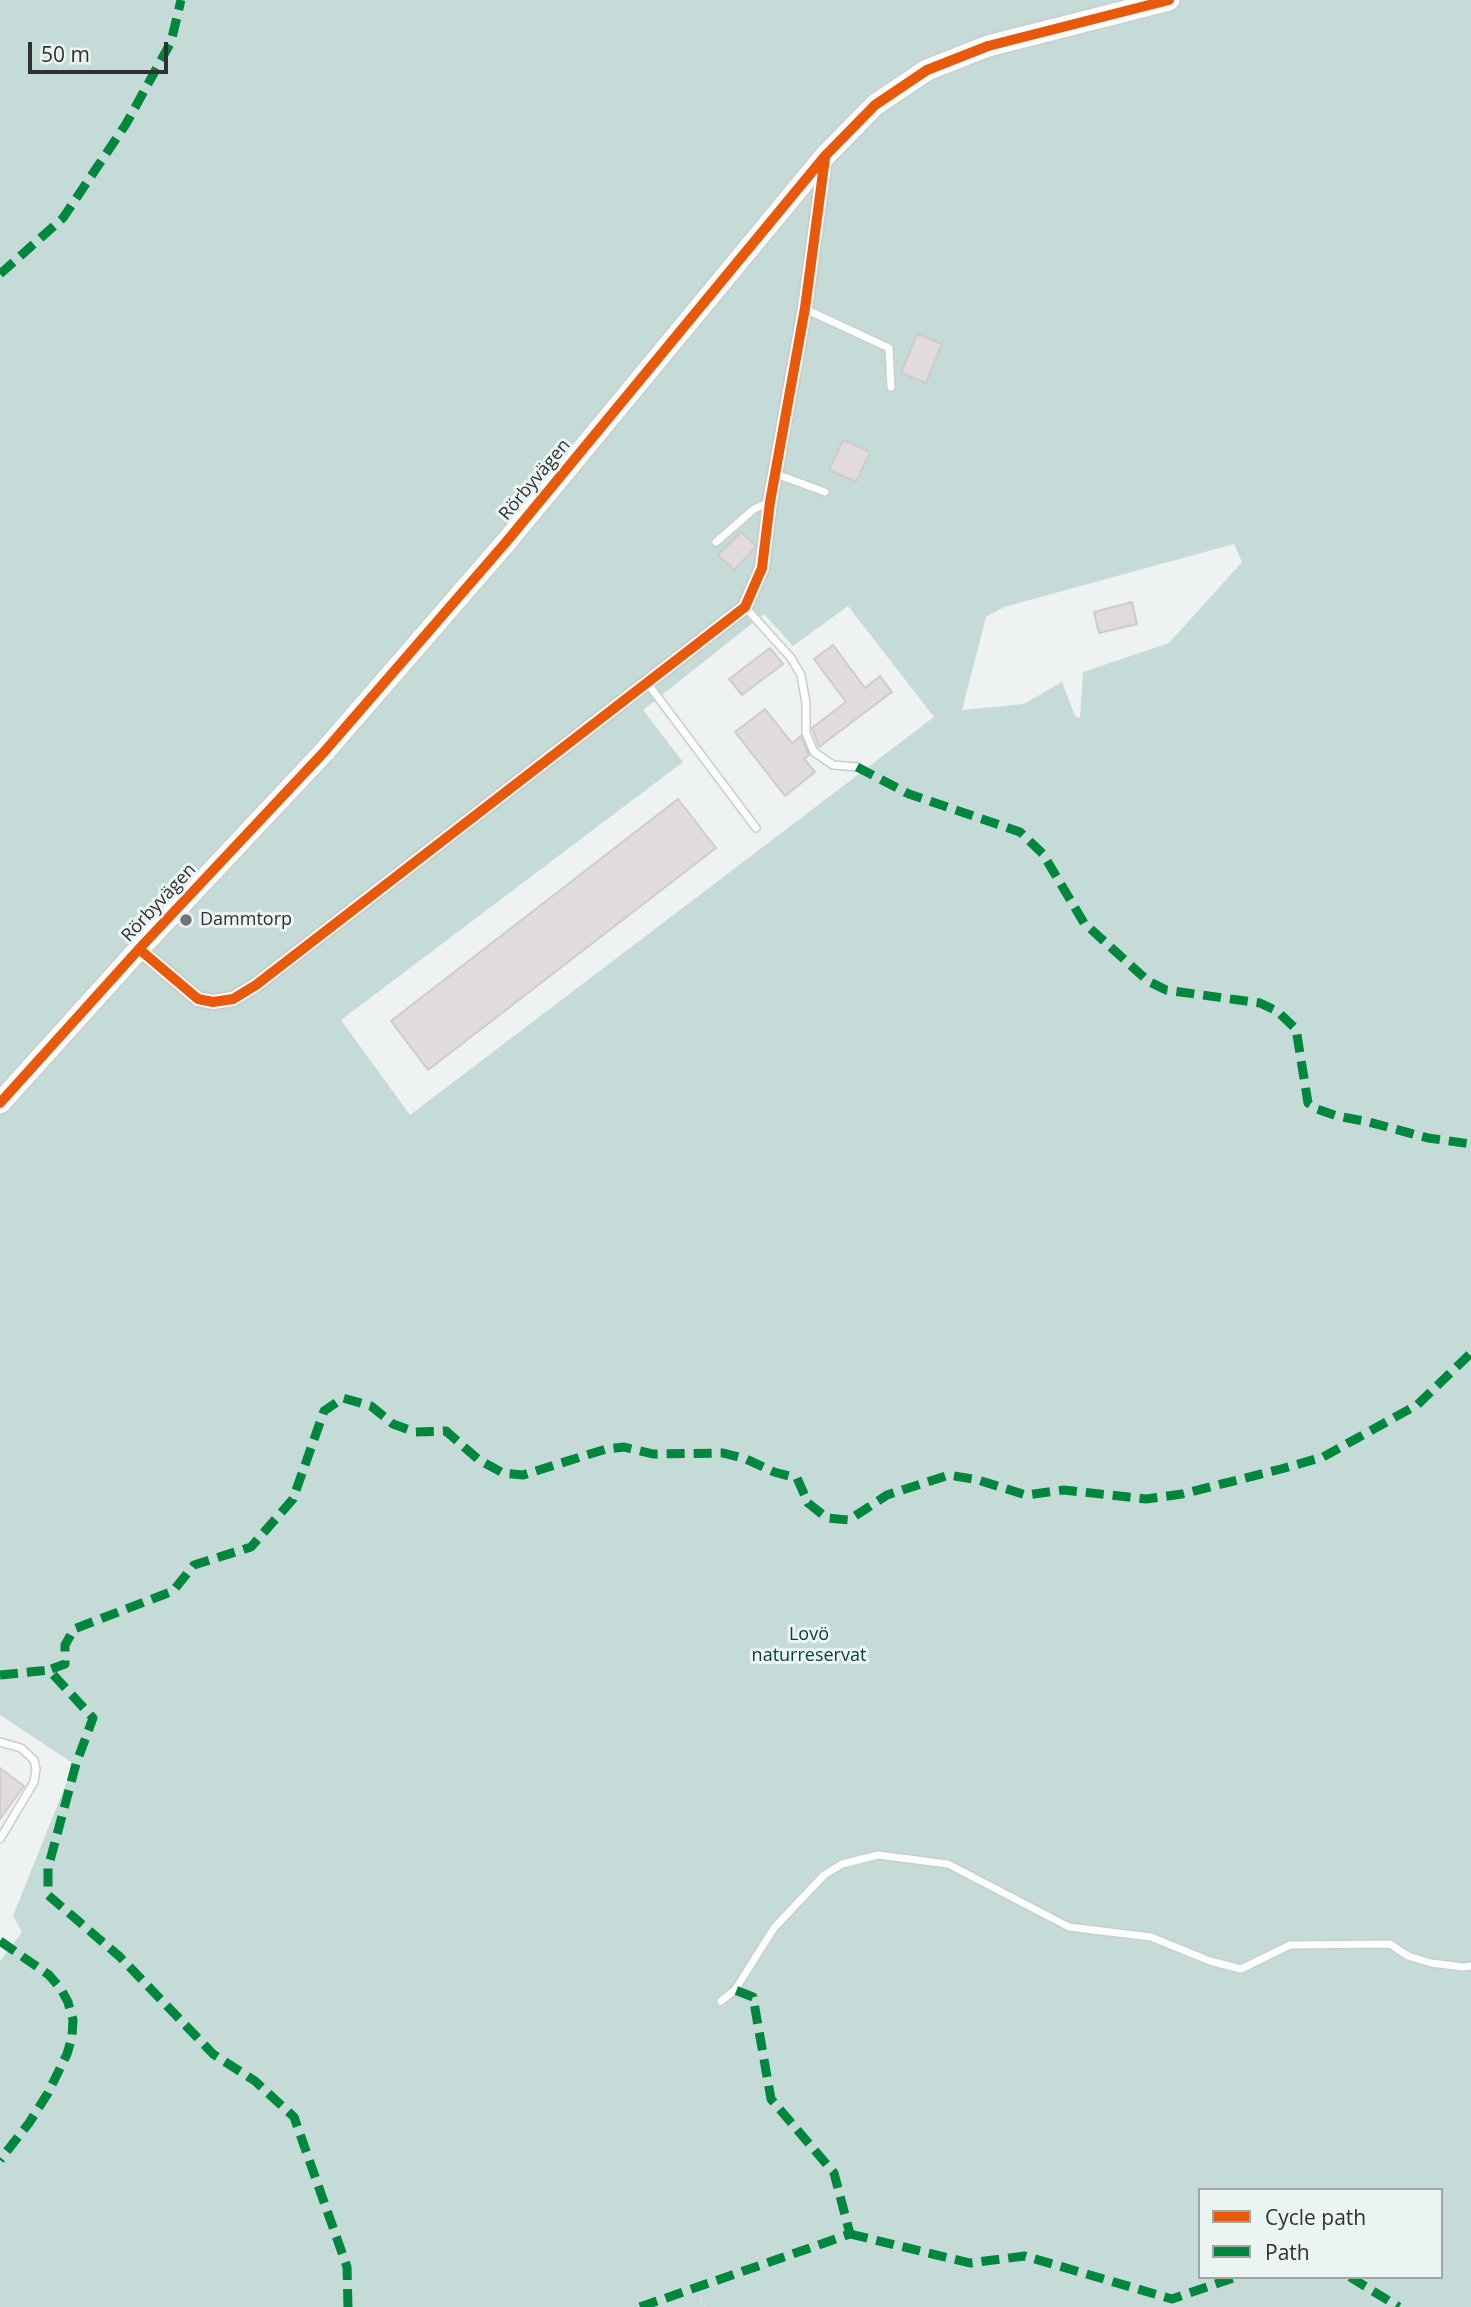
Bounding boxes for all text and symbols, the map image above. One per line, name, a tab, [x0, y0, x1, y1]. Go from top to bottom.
scale bar	[32, 28, 172, 72]
text: 50 m	[41, 40, 90, 68]
street label: Rörbyvägen	[495, 435, 575, 525]
street label: Rörbyvägen	[117, 859, 201, 947]
place label: Dammtorp	[200, 909, 292, 931]
marker: Dammtorp	[178, 912, 194, 928]
park label: Lovö naturreservat	[752, 1624, 866, 1666]
legend	[1198, 2188, 1443, 2279]
text: Cycle path	[1265, 2203, 1366, 2231]
text: Path	[1265, 2238, 1310, 2266]

